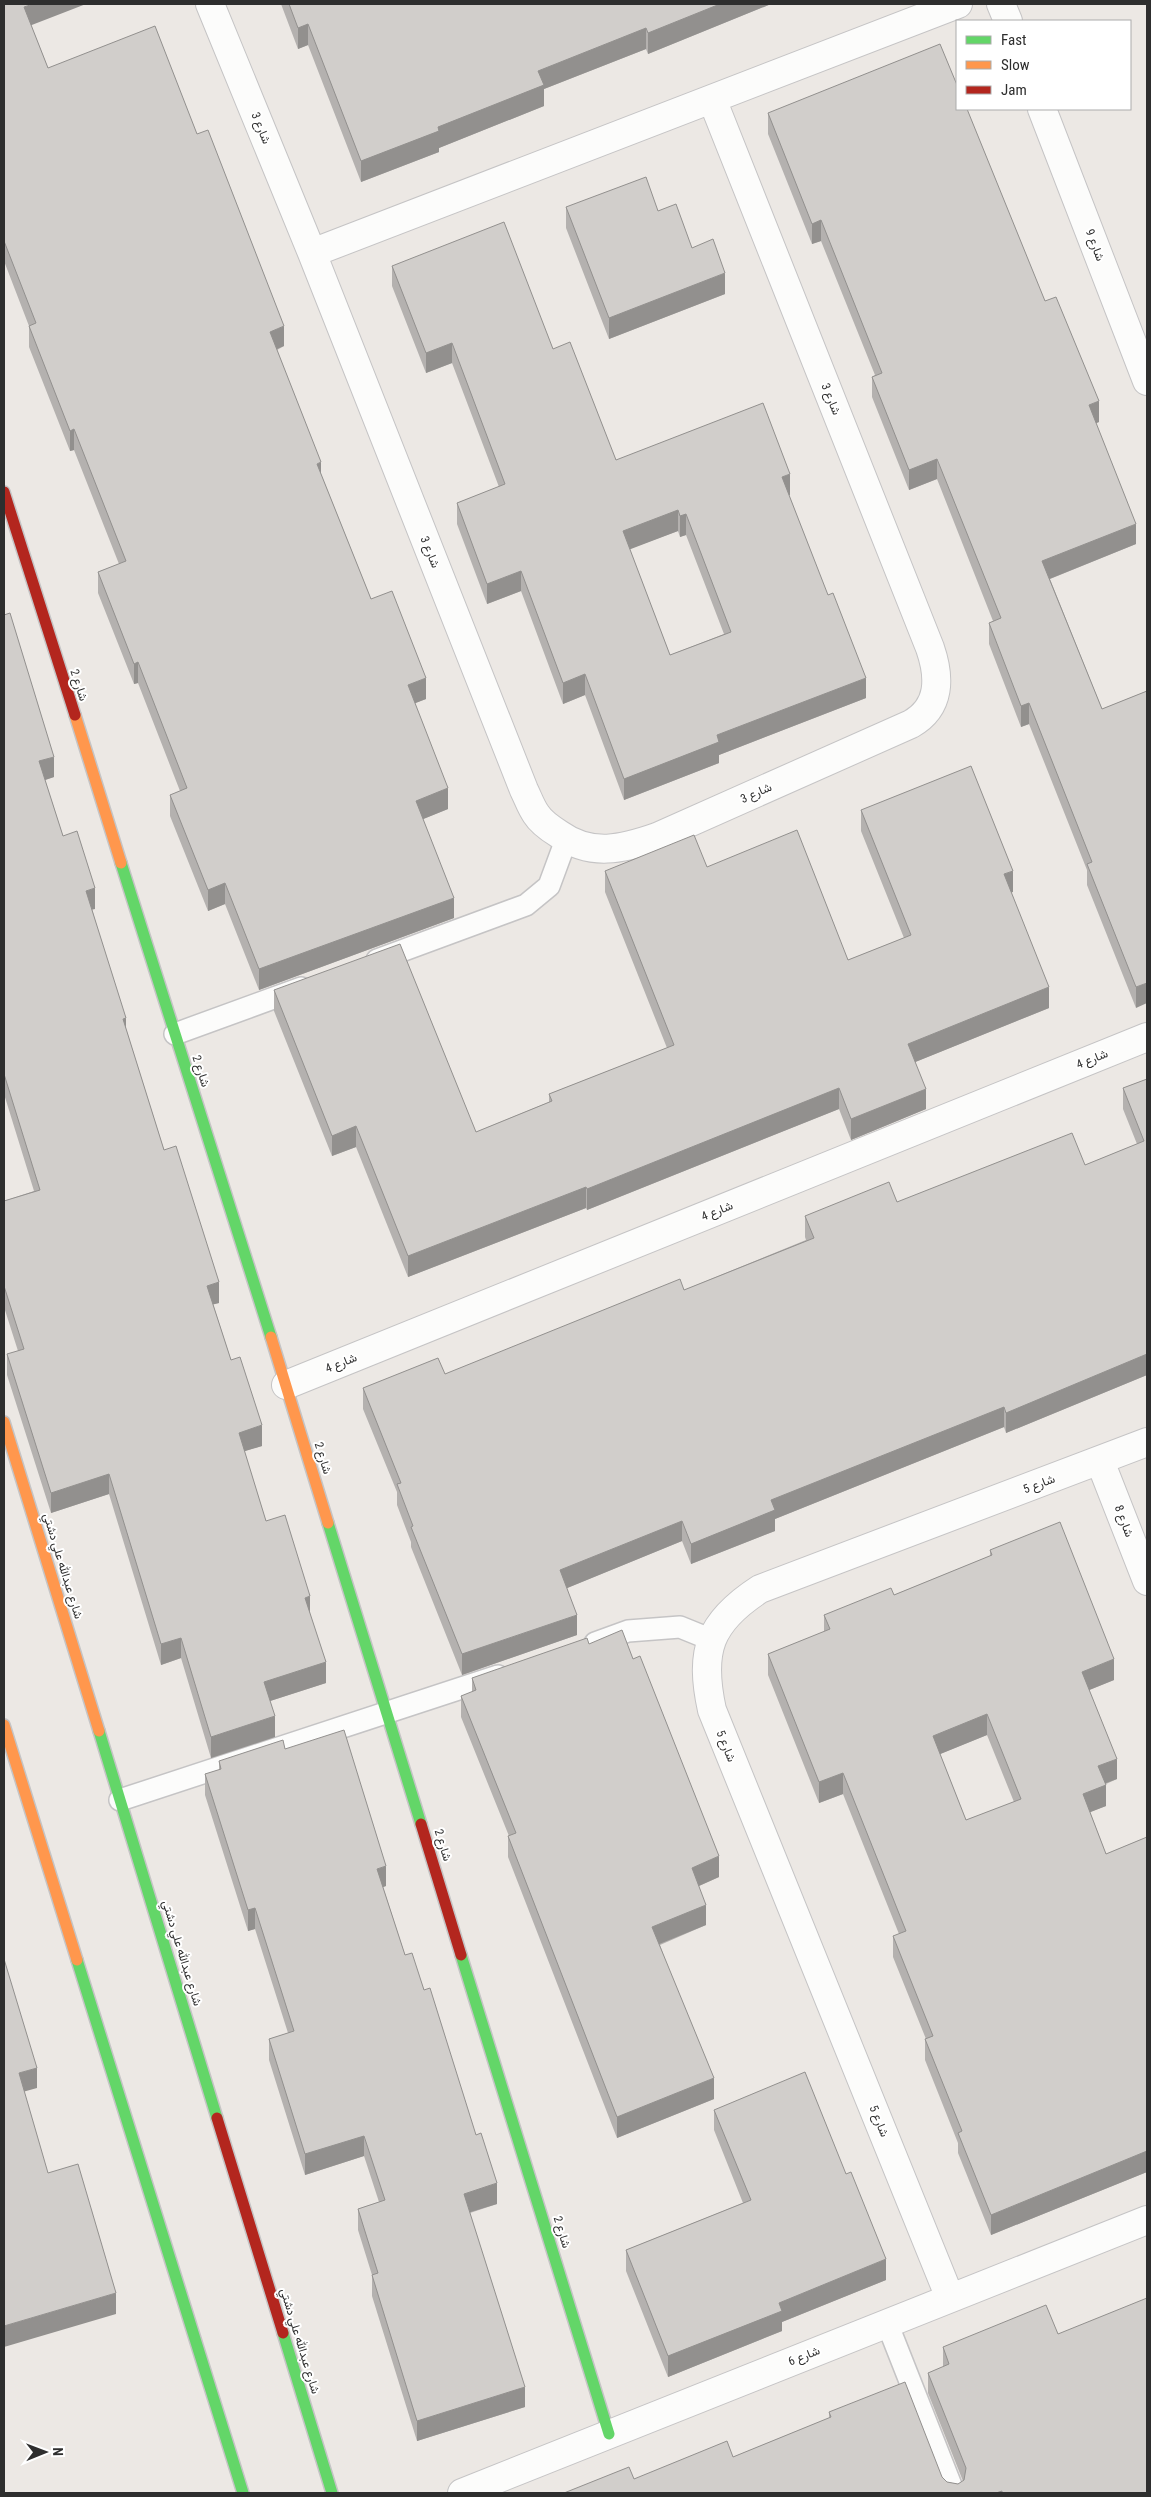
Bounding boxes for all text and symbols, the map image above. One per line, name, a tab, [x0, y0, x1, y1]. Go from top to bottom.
legend	[956, 20, 1131, 110]
text: Fast	[1001, 31, 1026, 49]
text: Slow	[1001, 56, 1030, 74]
text: Jam	[1001, 81, 1027, 99]
street label: شارع 3	[247, 110, 274, 147]
street label: شارع 9	[1081, 227, 1107, 264]
street label: شارع 3	[817, 381, 844, 418]
street label: شارع 3	[416, 534, 443, 571]
street label: شارع 2	[65, 667, 91, 703]
street label: شارع 3	[738, 780, 775, 808]
street label: شارع 4	[1074, 1046, 1111, 1073]
street label: شارع 2	[187, 1053, 213, 1089]
street label: شارع 4	[699, 1198, 736, 1225]
street label: شارع 4	[323, 1350, 360, 1377]
street label: شارع 2	[310, 1440, 334, 1476]
street label: شارع 5	[1021, 1472, 1058, 1498]
street label: شارع 8	[1110, 1503, 1136, 1540]
street label: شارع عبدالله علي دشتي	[37, 1512, 86, 1621]
street label: شارع 5	[712, 1728, 739, 1765]
street label: شارع 2	[430, 1827, 454, 1863]
street label: شارع عبدالله علي دشتي	[156, 1899, 205, 2008]
street label: شارع 5	[865, 2103, 892, 2140]
street label: شارع 2	[549, 2214, 573, 2250]
street label: شارع عبدالله علي دشتي	[274, 2287, 323, 2396]
street label: شارع 6	[786, 2343, 823, 2370]
north arrow	[20, 2427, 70, 2477]
text: N	[50, 2447, 66, 2456]

